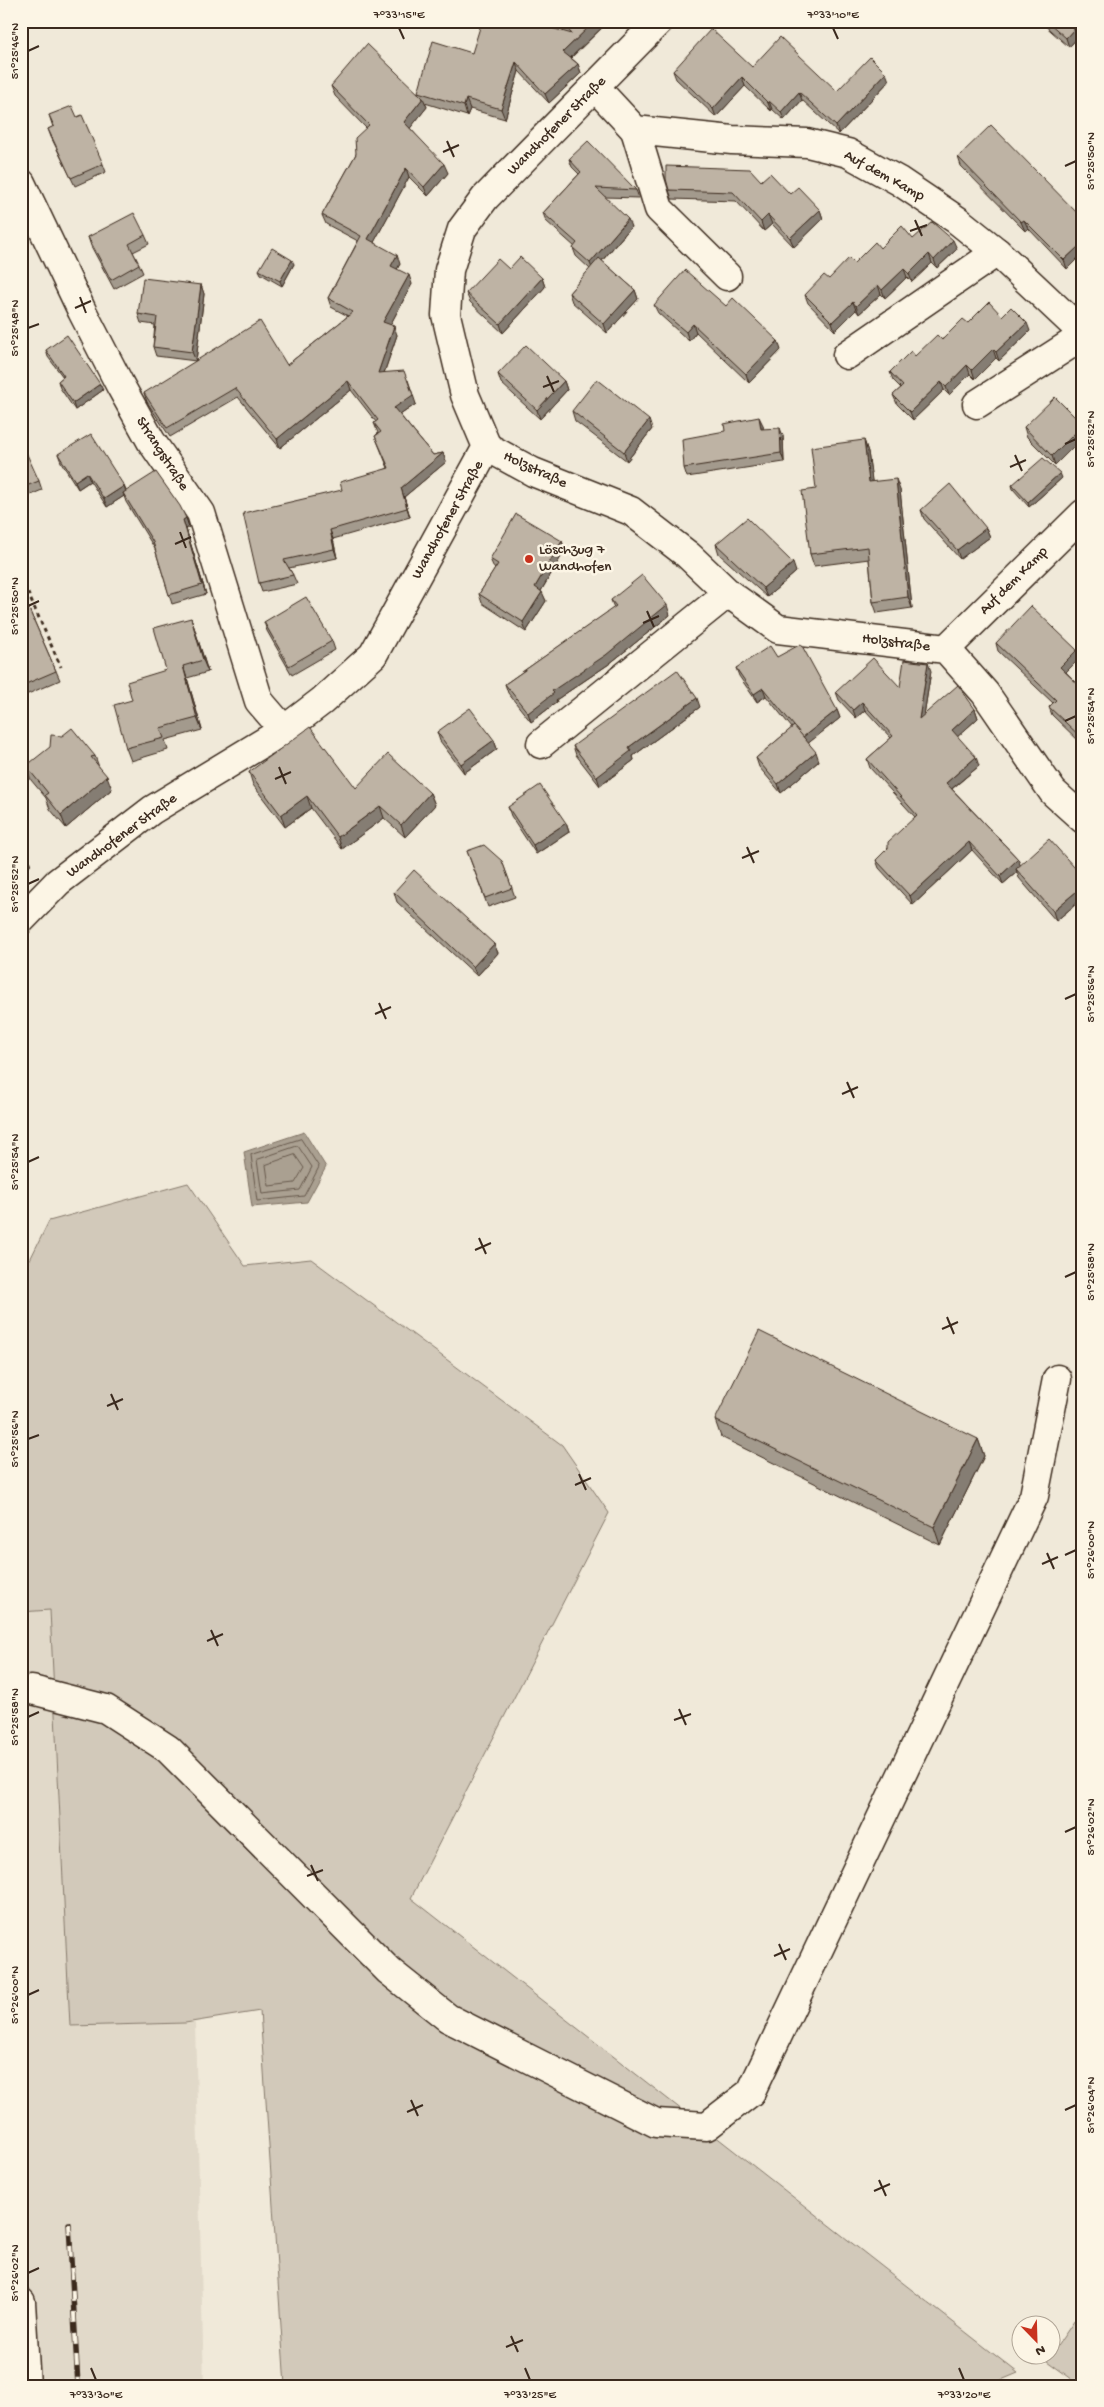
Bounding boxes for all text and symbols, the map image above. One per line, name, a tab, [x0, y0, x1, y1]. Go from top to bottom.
text: 7°33'15"E	[373, 9, 425, 23]
text: 7°33'10"E	[806, 9, 859, 23]
text: 51°25'46"N	[9, 23, 23, 79]
street label: Wandhofener Straße	[504, 73, 610, 179]
text: 51°25'50"N	[1085, 132, 1099, 190]
street label: Auf dem Kamp	[841, 146, 928, 206]
text: 51°25'48"N	[9, 299, 23, 356]
text: 51°25'52"N	[1085, 410, 1099, 467]
street label: Strangstraße	[131, 414, 193, 495]
street label: Holzstraße	[500, 447, 570, 493]
street label: Wandhofener Straße	[408, 457, 488, 582]
place label: Löschzug 7 Wandhofen	[539, 541, 611, 576]
street label: Auf dem Kamp	[976, 543, 1052, 619]
marker: Löschzug 7 Wandhofen	[523, 553, 535, 565]
text: 51°25'50"N	[9, 577, 23, 635]
street label: Holzstraße	[861, 630, 931, 656]
text: 51°25'54"N	[1085, 688, 1099, 744]
street label: Wandhofener Straße	[63, 790, 181, 882]
text: 51°25'52"N	[9, 855, 23, 912]
text: 51°25'56"N	[1085, 965, 1099, 1023]
text: 51°25'54"N	[9, 1134, 23, 1190]
text: 51°25'58"N	[1085, 1243, 1099, 1301]
text: 51°25'56"N	[9, 1410, 23, 1468]
text: 51°26'00"N	[1085, 1521, 1099, 1579]
text: 51°25'58"N	[9, 1688, 23, 1746]
text: 51°26'02"N	[1085, 1798, 1099, 1856]
text: 51°26'00"N	[9, 1966, 23, 2024]
text: 51°26'04"N	[1085, 2076, 1099, 2133]
text: 51°26'02"N	[9, 2244, 23, 2302]
north arrow	[1012, 2314, 1062, 2364]
text: N	[1033, 2340, 1048, 2359]
text: 7°33'30"E	[69, 2389, 123, 2403]
text: 7°33'25"E	[503, 2389, 556, 2403]
text: 7°33'20"E	[937, 2389, 991, 2403]

